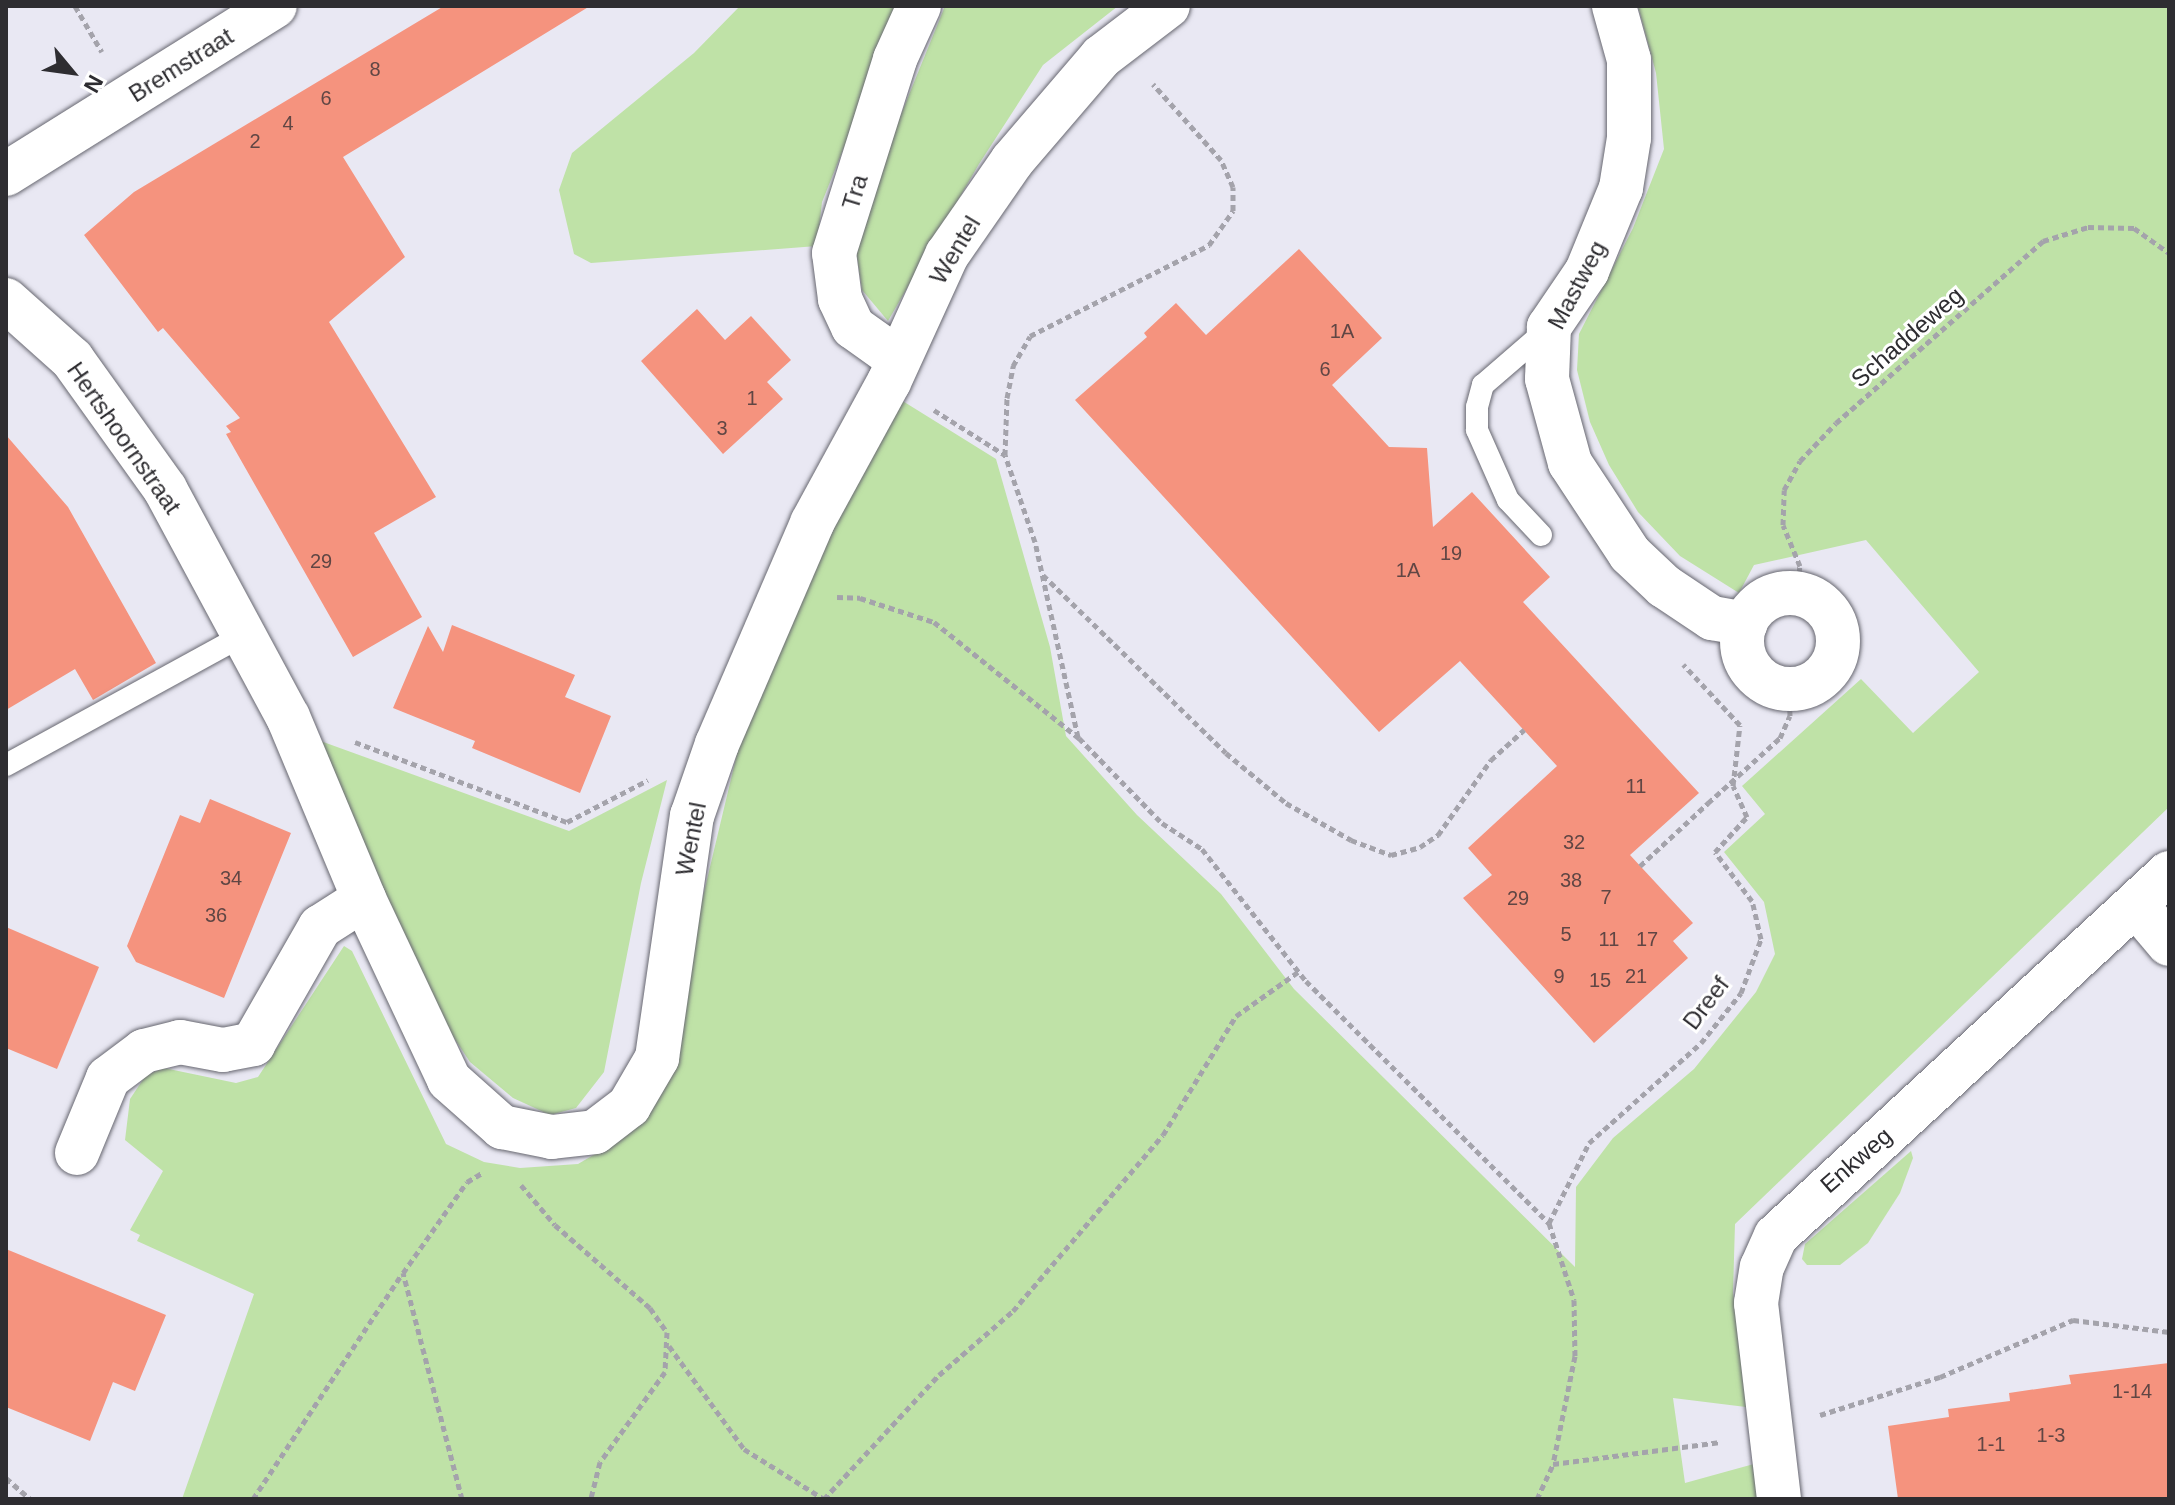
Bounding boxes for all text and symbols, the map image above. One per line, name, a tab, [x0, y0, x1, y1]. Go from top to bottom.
street label: Bremstraat	[124, 22, 238, 108]
north arrow	[32, 32, 112, 112]
house number: 8	[369, 57, 381, 81]
text: N	[79, 71, 108, 97]
house number: 6	[320, 86, 332, 110]
house number: 4	[282, 111, 294, 135]
house number: 2	[249, 129, 261, 153]
street label: Tra	[836, 171, 874, 213]
street label: Wentel	[924, 211, 986, 289]
street label: Mastweg	[1542, 236, 1612, 334]
street label: Schaddeweg	[1845, 281, 1969, 393]
house number: 1A	[1330, 319, 1354, 343]
street label: Hertshoornstraat	[61, 357, 187, 519]
house number: 6	[1319, 357, 1331, 381]
house number: 1	[746, 386, 758, 410]
house number: 3	[716, 416, 728, 440]
house number: 19	[1440, 541, 1462, 565]
house number: 29	[310, 549, 332, 573]
house number: 1A	[1396, 558, 1420, 582]
house number: 11	[1626, 774, 1646, 798]
street label: Wentel	[670, 800, 712, 878]
house number: 32	[1563, 830, 1585, 854]
house number: 34	[220, 866, 242, 890]
house number: 38	[1560, 868, 1582, 892]
house number: 7	[1600, 885, 1612, 909]
house number: 29	[1507, 886, 1529, 910]
house number: 36	[205, 903, 227, 927]
house number: 5	[1560, 922, 1572, 946]
house number: 11	[1599, 927, 1619, 951]
house number: 17	[1636, 927, 1658, 951]
house number: 9	[1553, 964, 1565, 988]
house number: 21	[1625, 964, 1647, 988]
house number: 15	[1589, 968, 1611, 992]
street label: Dreef	[1677, 971, 1735, 1035]
street label: Enkweg	[1814, 1121, 1898, 1199]
house number: 1-14	[2112, 1379, 2152, 1403]
house number: 1-3	[2037, 1423, 2065, 1447]
house number: 1-1	[1977, 1432, 2005, 1456]

